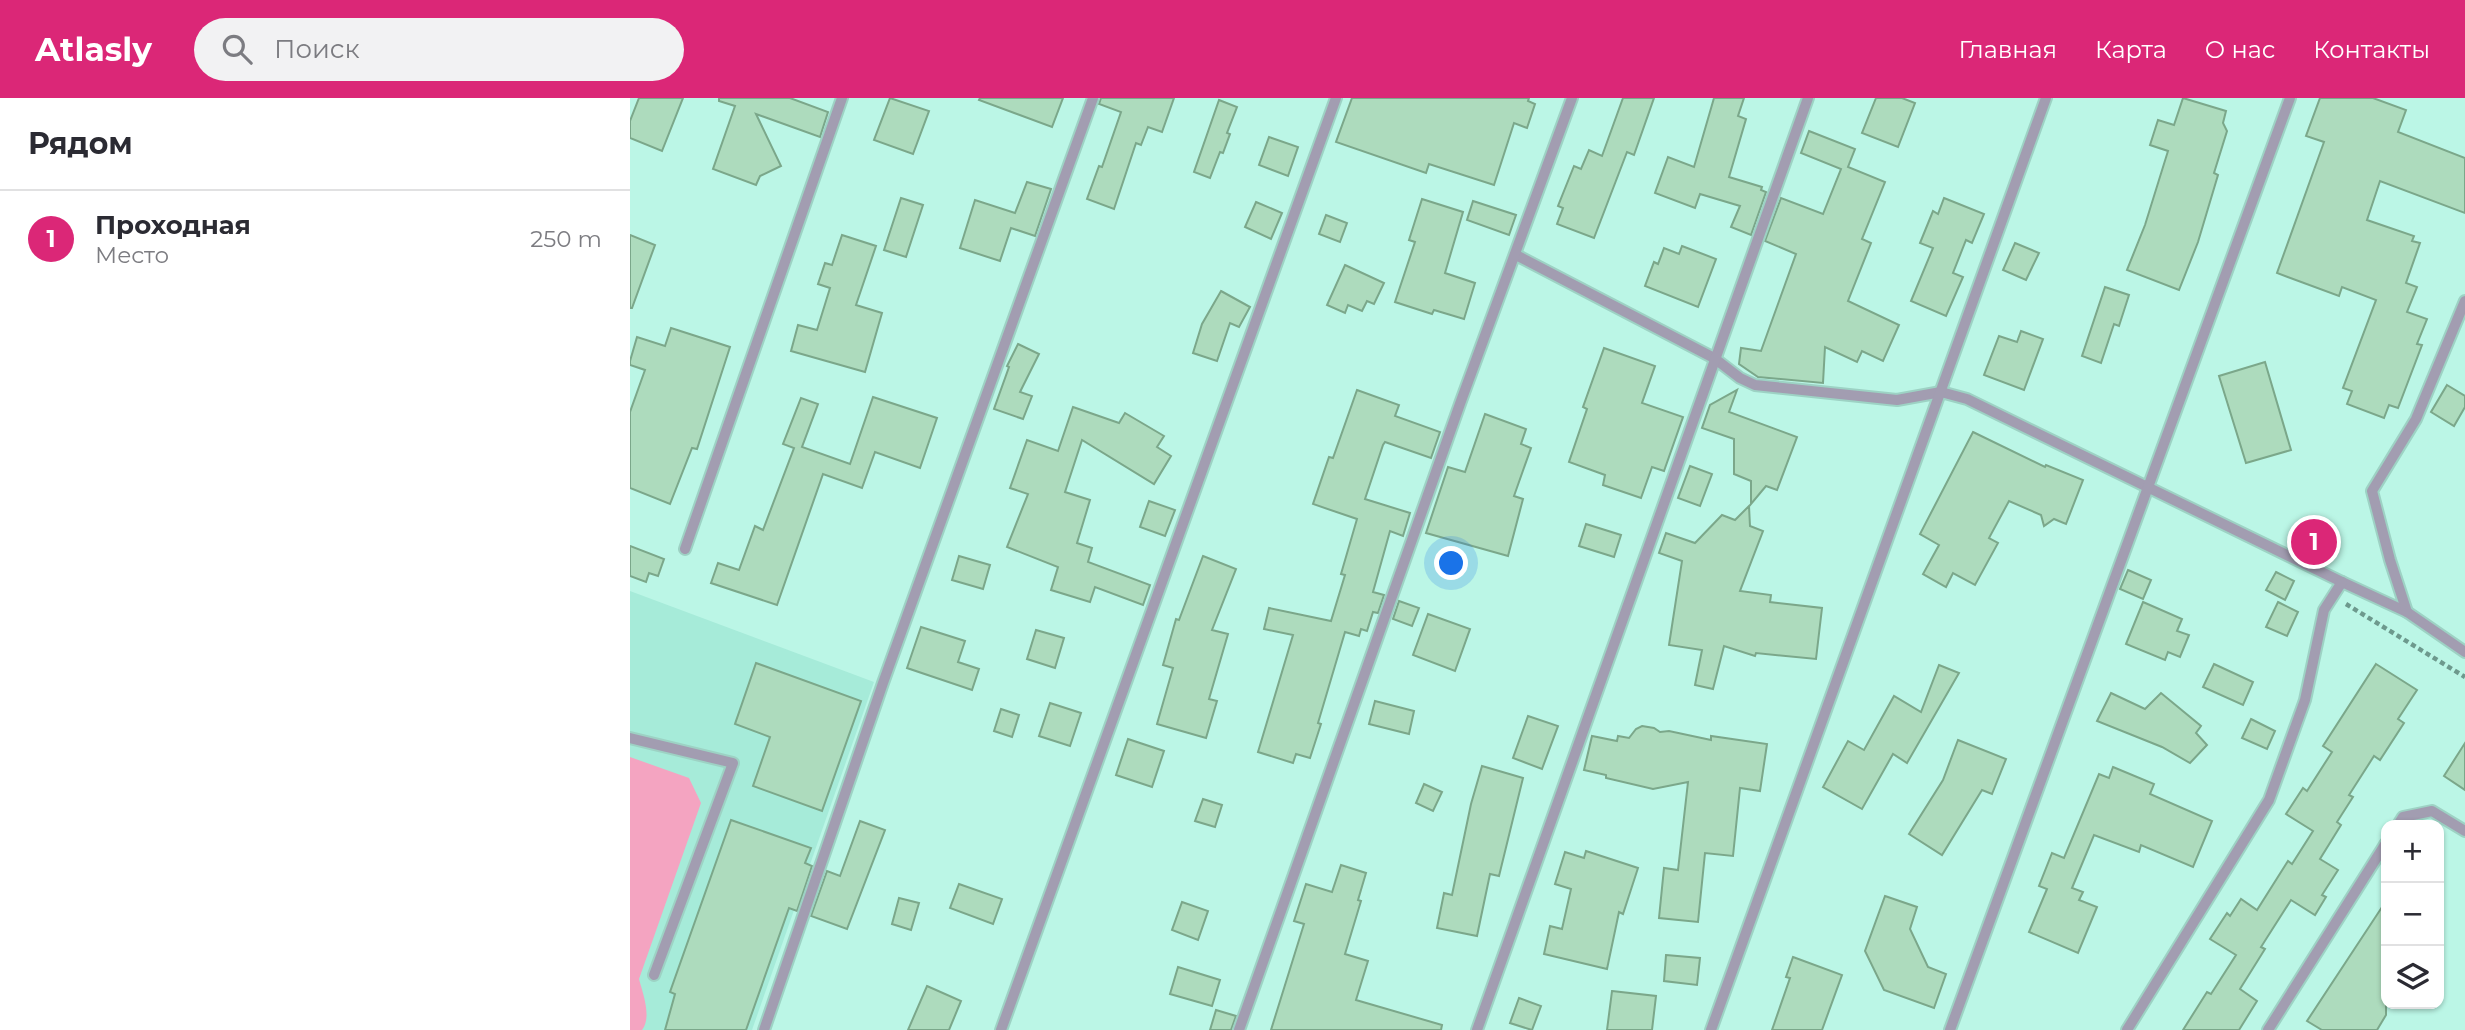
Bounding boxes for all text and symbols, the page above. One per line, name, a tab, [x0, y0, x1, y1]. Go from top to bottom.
search box	[194, 18, 684, 81]
text: Atlasly	[35, 29, 152, 69]
icon: search	[218, 30, 256, 68]
text: Поиск	[274, 33, 360, 65]
text: Главная	[1959, 35, 2057, 64]
text: Карта	[2095, 35, 2167, 64]
text: О нас	[2205, 35, 2275, 64]
text: Контакты	[2313, 35, 2430, 64]
text: Рядом	[28, 125, 133, 162]
text: Проходная	[95, 209, 251, 241]
text: 1	[46, 225, 56, 253]
text: 250 m	[530, 225, 602, 253]
text: Место	[95, 241, 169, 269]
pin: 1	[2291, 516, 2337, 568]
your location	[1434, 546, 1468, 580]
map controls	[2381, 820, 2444, 1009]
button: +	[2381, 820, 2444, 883]
button: −	[2381, 883, 2444, 946]
button: layers	[2381, 946, 2444, 1009]

